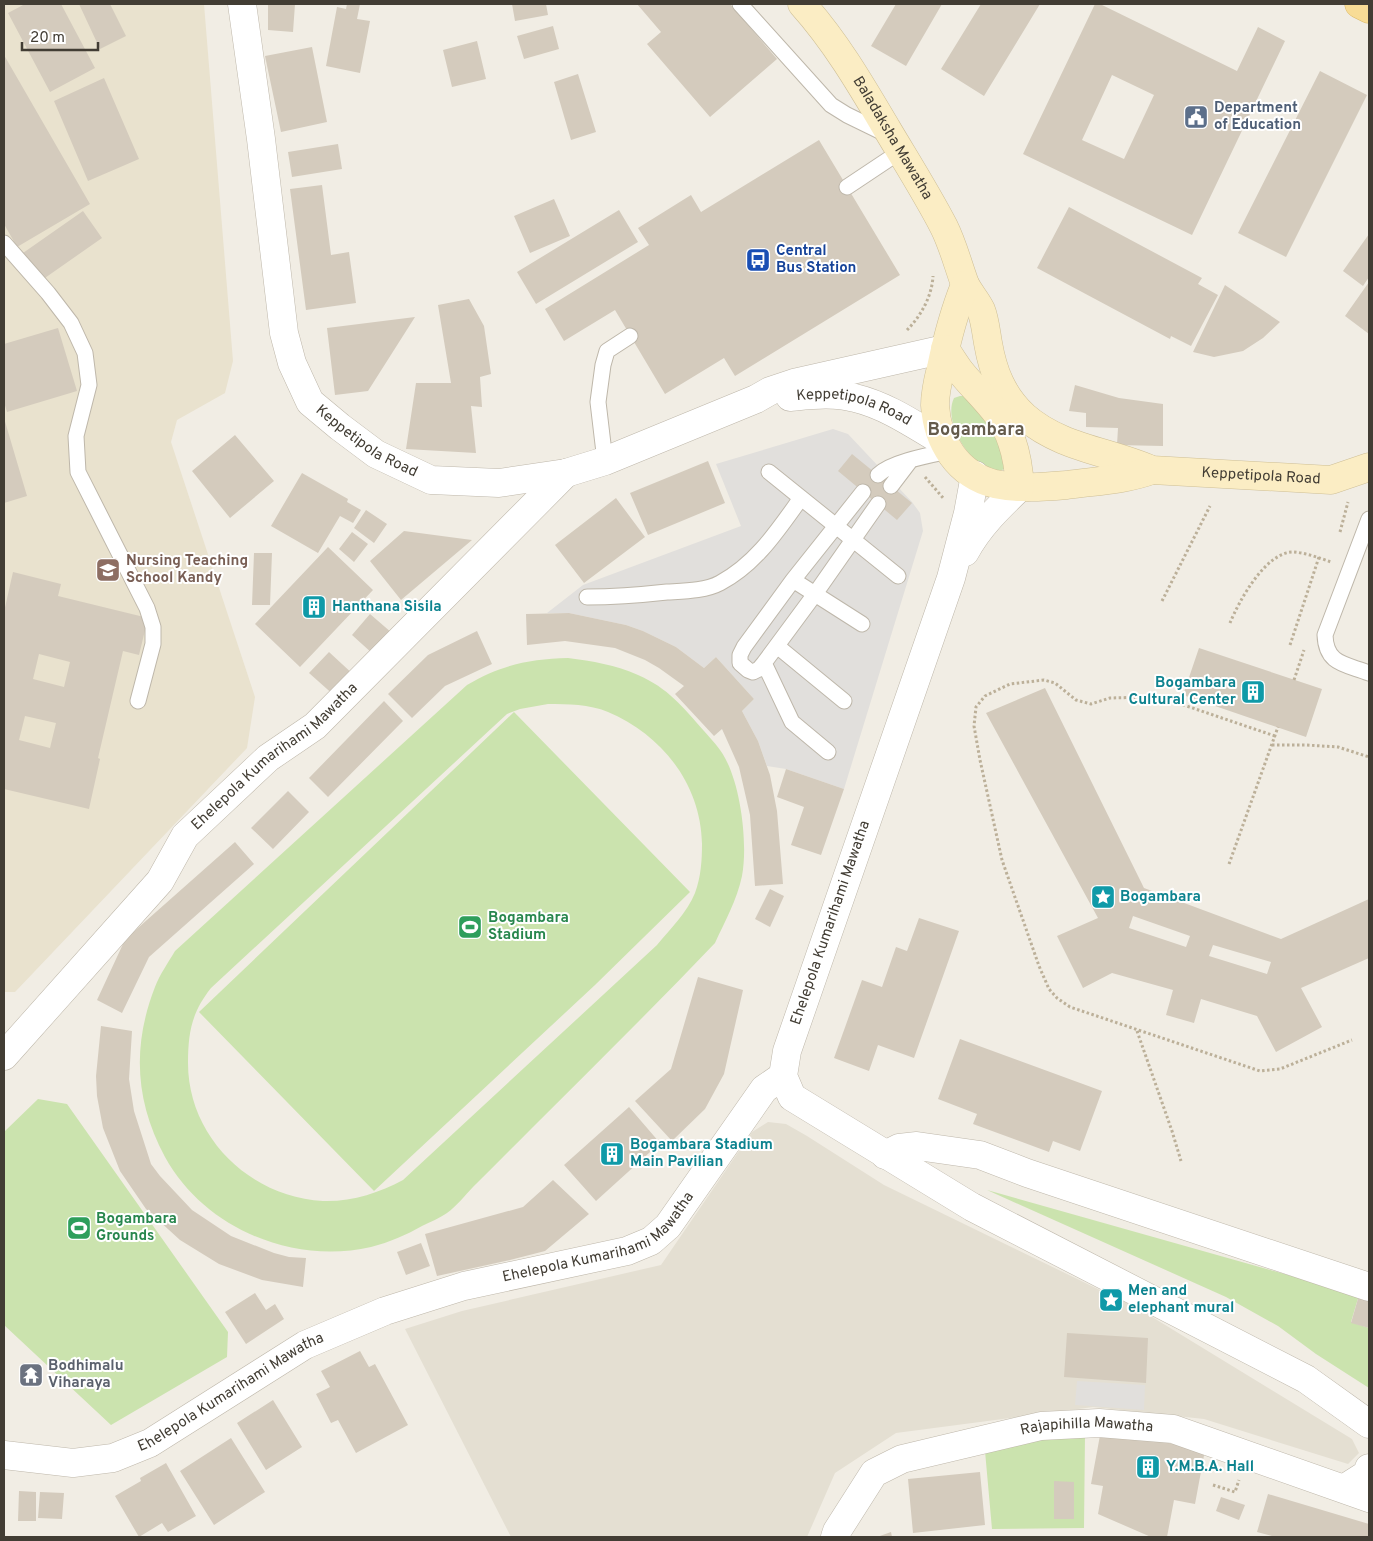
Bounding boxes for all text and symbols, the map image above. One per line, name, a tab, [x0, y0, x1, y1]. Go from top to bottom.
scale bar	[22, 20, 99, 52]
text: 20 m	[30, 29, 65, 48]
street label: Baladaksha Mawatha	[848, 73, 937, 203]
place label: Department of Education	[1214, 99, 1301, 135]
public building icon: Department of Education	[1183, 104, 1209, 130]
place label: Central Bus Station	[776, 242, 856, 278]
bus stop icon: Central Bus Station	[745, 247, 771, 273]
street label: Keppetipola Road	[795, 385, 915, 430]
street label: Keppetipola Road	[311, 401, 421, 482]
district label: Bogambara	[927, 419, 1025, 442]
street label: Keppetipola Road	[1201, 463, 1321, 489]
place label: Nursing Teaching School Kandy	[126, 552, 248, 588]
school or university icon: Nursing Teaching School Kandy	[95, 557, 121, 583]
building icon: Hanthana Sisila	[301, 594, 327, 620]
place label: Hanthana Sisila	[332, 598, 442, 617]
place label: Bogambara Cultural Center	[1129, 674, 1237, 710]
street label: Ehelepola Kumarihami Mawatha	[188, 679, 362, 834]
building icon: Bogambara Cultural Center	[1240, 679, 1266, 705]
street label: Ehelepola Kumarihami Mawatha	[787, 818, 875, 1028]
place icon: Bogambara	[1090, 884, 1116, 910]
place label: Bogambara	[1120, 888, 1201, 907]
place label: Bogambara Stadium	[488, 909, 569, 945]
sports icon: Bogambara Stadium	[457, 914, 483, 940]
place label: Bogambara Stadium Main Pavilian	[630, 1136, 773, 1172]
building icon: Bogambara Stadium Main Pavilian	[599, 1141, 625, 1167]
street label: Ehelepola Kumarihami Mawatha	[501, 1188, 698, 1287]
place label: Bogambara Grounds	[96, 1210, 177, 1246]
sports icon: Bogambara Grounds	[66, 1215, 92, 1241]
place label: Men and elephant mural	[1128, 1282, 1234, 1318]
place icon: Men and elephant mural	[1098, 1287, 1124, 1313]
street label: Ehelepola Kumarihami Mawatha	[135, 1329, 327, 1456]
place label: Bodhimalu Viharaya	[48, 1357, 124, 1393]
temple icon: Bodhimalu Viharaya	[18, 1362, 44, 1388]
street label: Rajapihilla Mawatha	[1018, 1413, 1154, 1440]
building icon: Y.M.B.A. Hall	[1135, 1454, 1161, 1480]
place label: Y.M.B.A. Hall	[1166, 1458, 1254, 1477]

